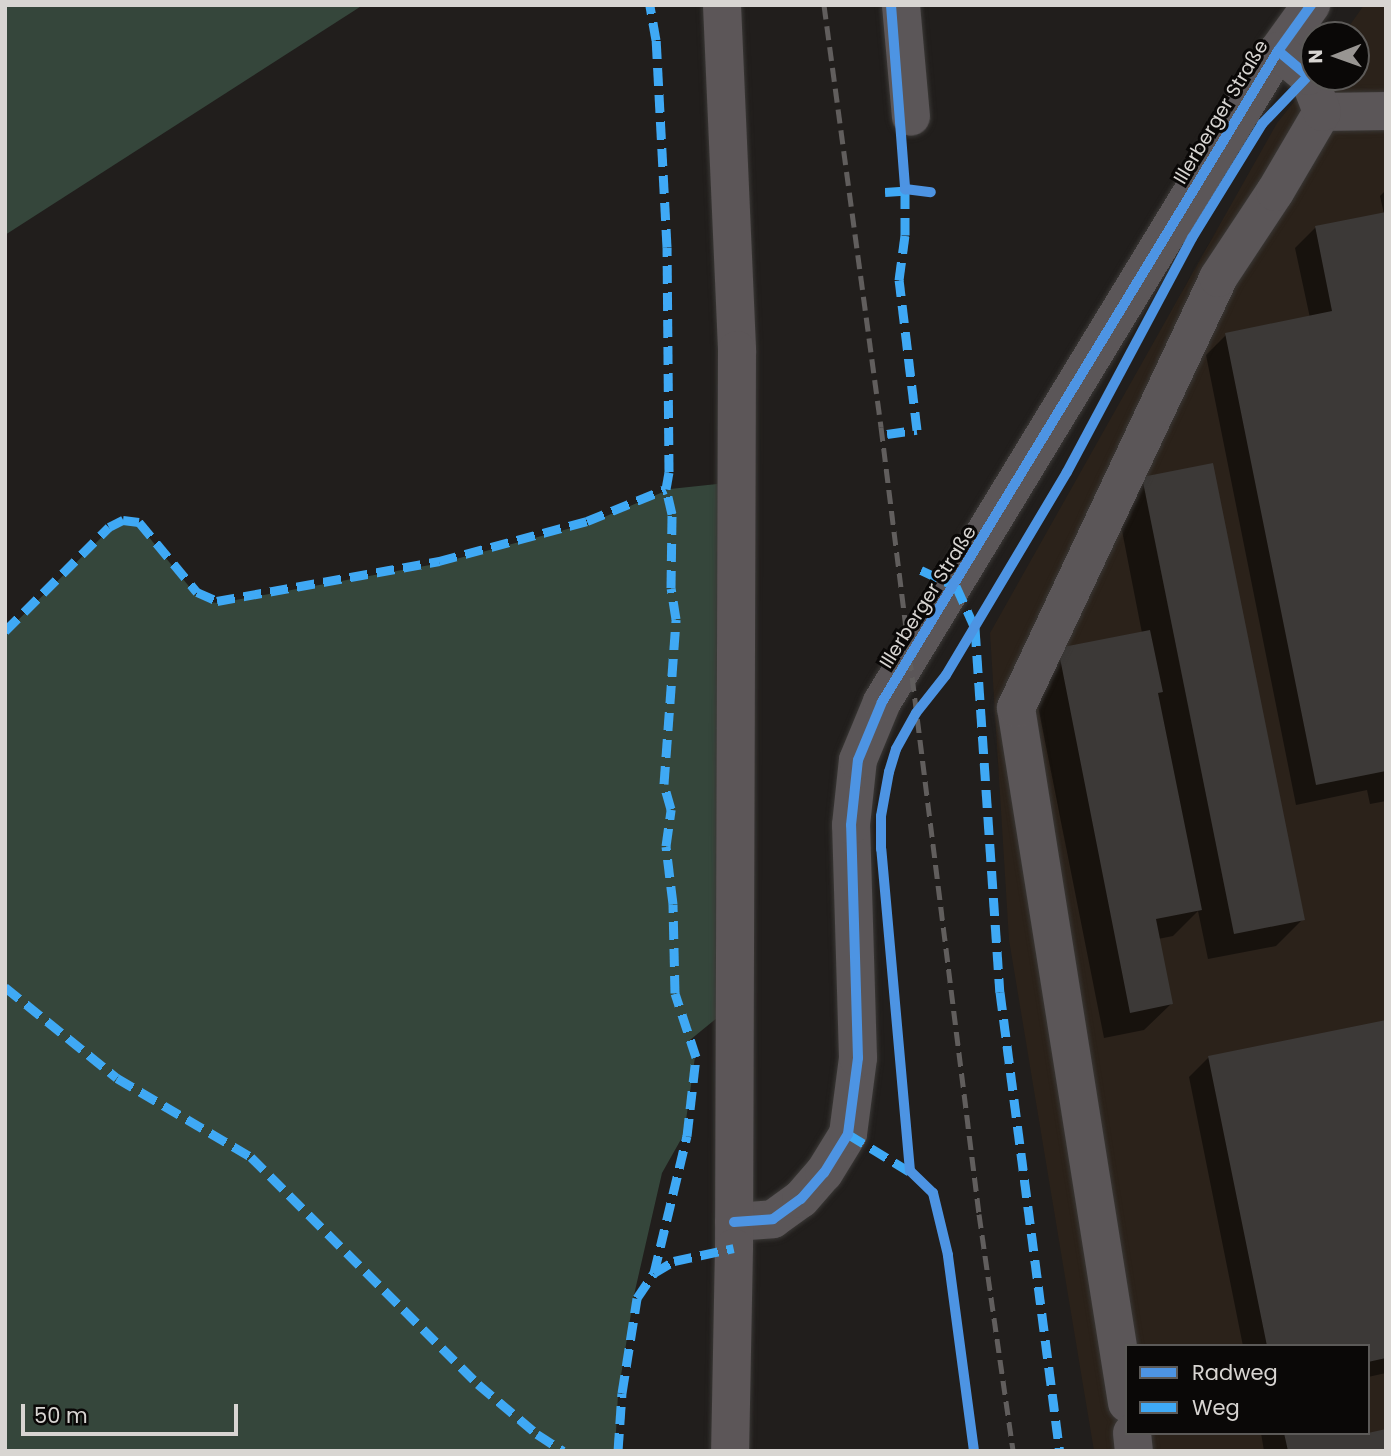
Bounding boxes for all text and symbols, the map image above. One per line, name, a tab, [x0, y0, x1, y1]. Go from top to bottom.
north arrow	[1300, 21, 1370, 91]
street label: Illerberger Straße	[1169, 36, 1273, 188]
text: N	[1302, 49, 1329, 64]
street label: Illerberger Straße	[875, 521, 981, 673]
legend	[1125, 1344, 1370, 1435]
text: Radweg	[1192, 1358, 1278, 1387]
scale bar	[24, 1390, 242, 1434]
text: Weg	[1192, 1393, 1240, 1422]
text: 50 m	[34, 1401, 88, 1430]

